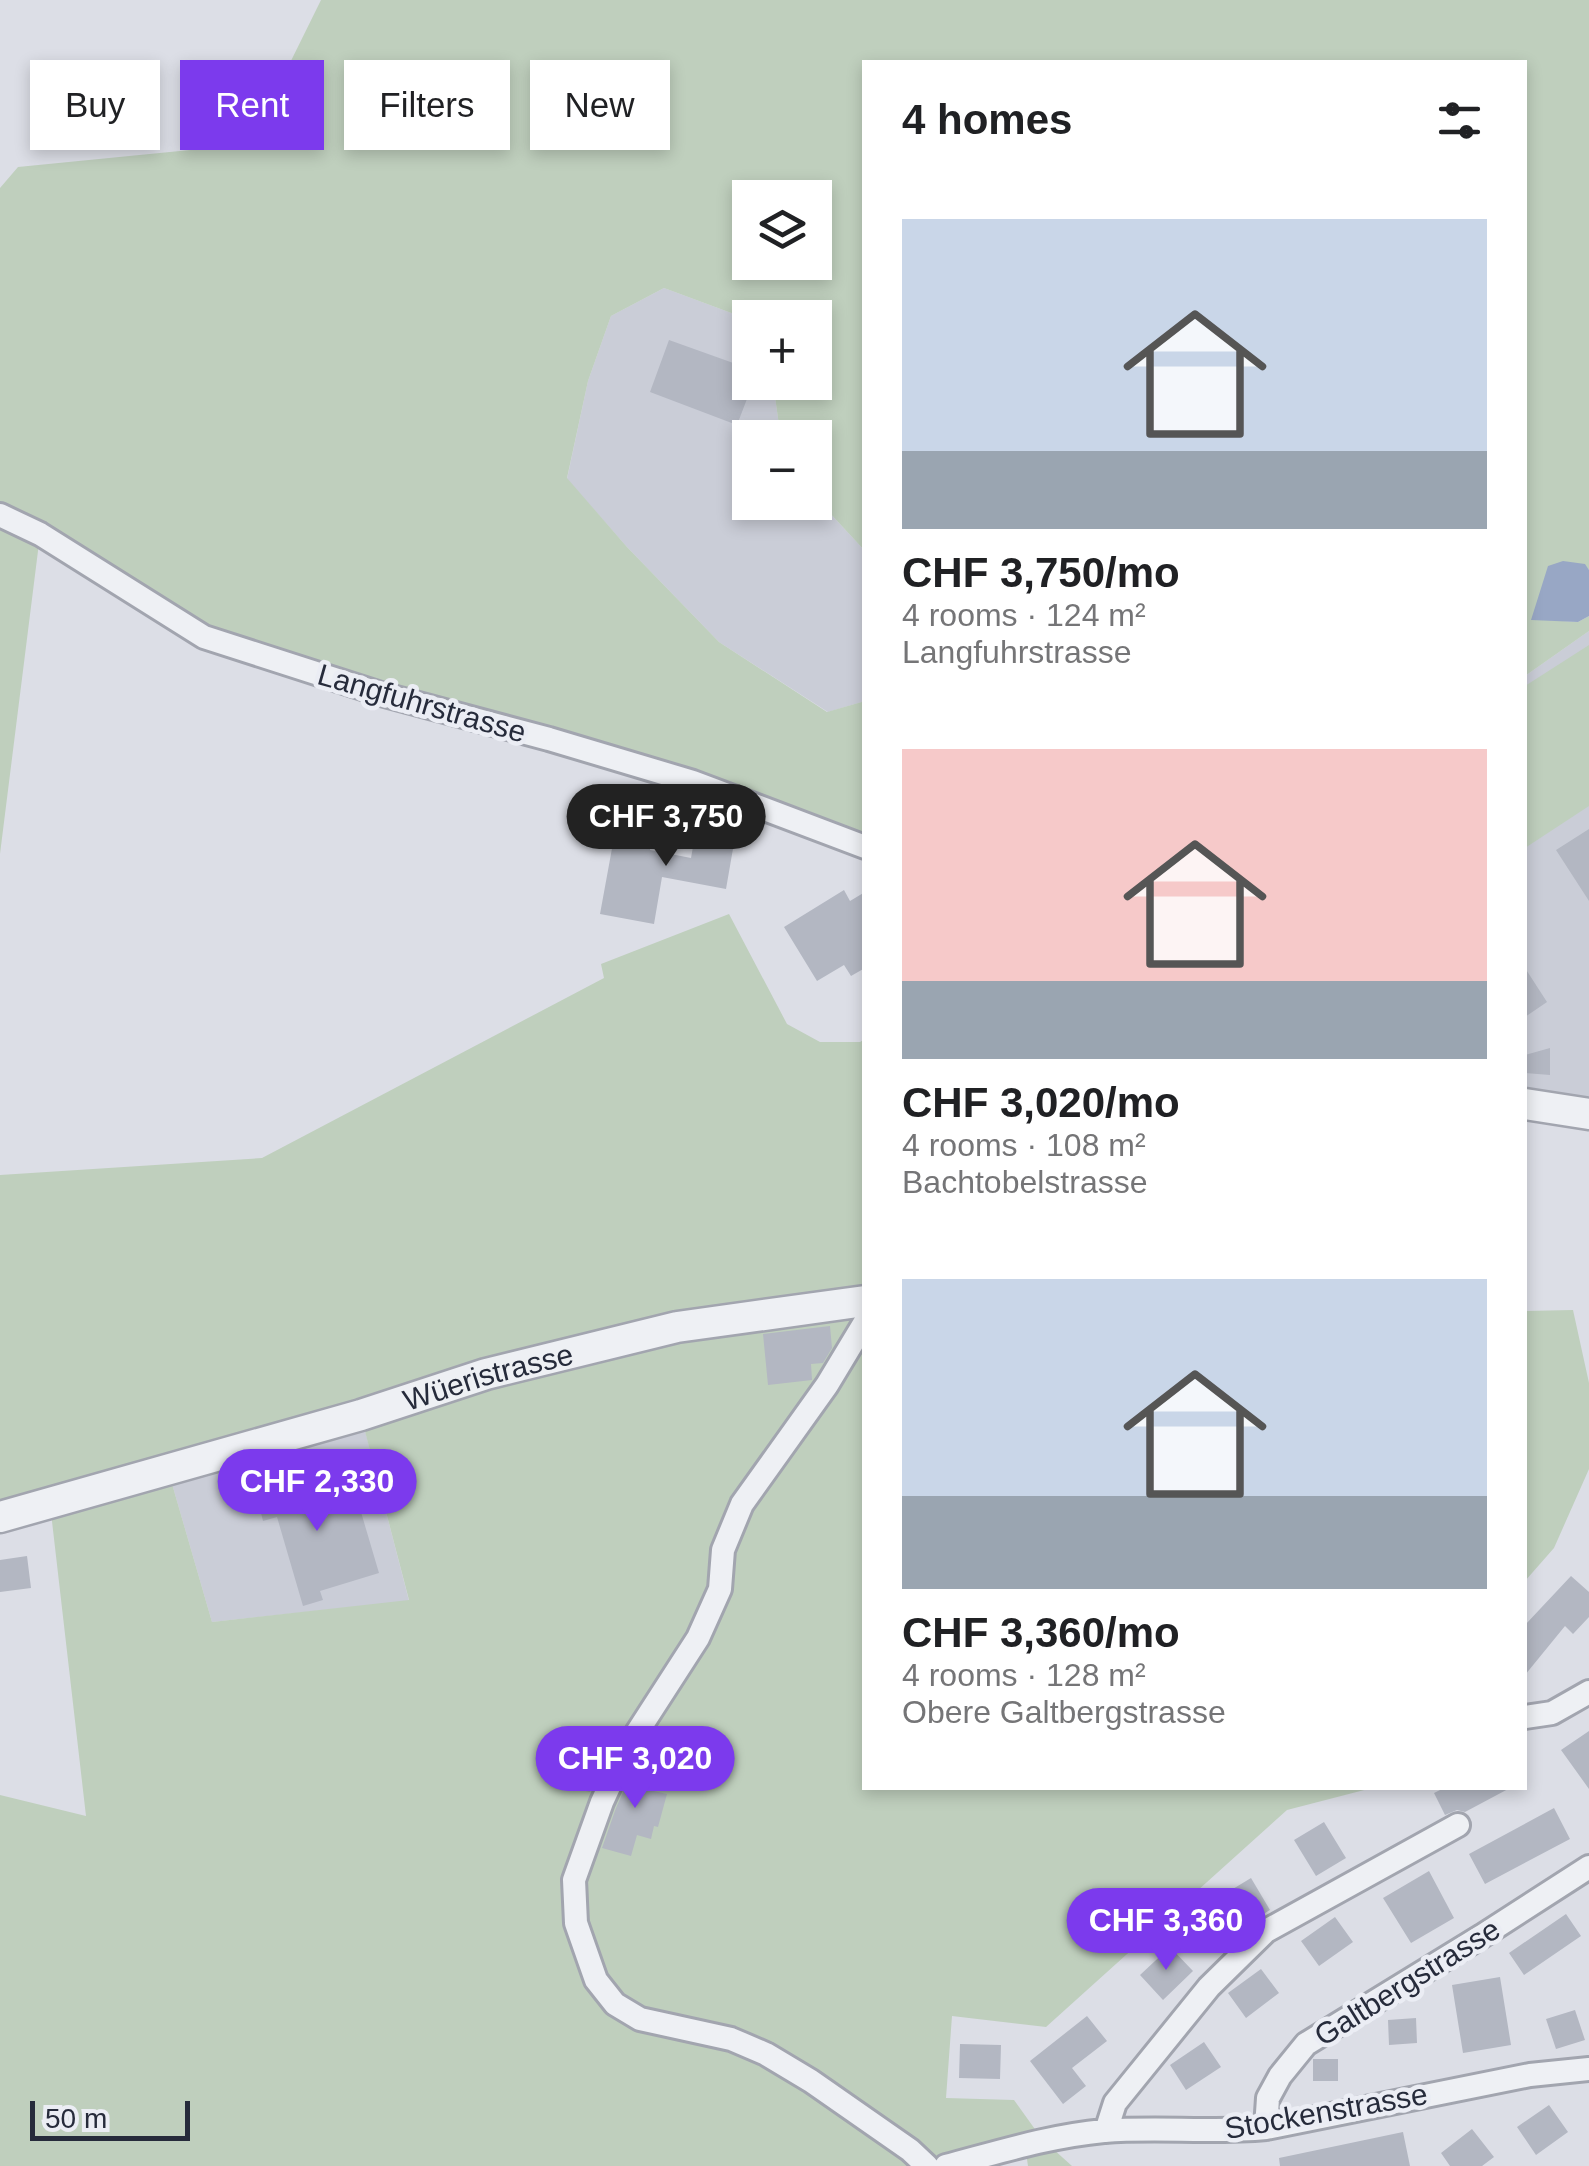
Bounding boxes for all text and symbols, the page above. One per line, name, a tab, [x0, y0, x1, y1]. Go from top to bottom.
chip: Buy	[30, 60, 160, 150]
chip: Rent	[180, 60, 324, 150]
chip: Filters	[344, 60, 510, 150]
chip: New	[530, 60, 670, 150]
icon: filters	[1432, 93, 1487, 148]
text: 4 homes	[902, 96, 1072, 143]
map controls	[732, 180, 832, 520]
button: layers	[732, 180, 832, 280]
icon: home	[1105, 284, 1285, 464]
button: +	[732, 300, 832, 400]
button: −	[732, 420, 832, 520]
text: CHF 3,750/mo	[902, 549, 1180, 596]
text: 4 rooms · 124 m²	[902, 597, 1146, 633]
text: Langfuhrstrasse	[902, 634, 1131, 670]
street label: Langfuhrstrasse	[314, 657, 530, 749]
pin: CHF 3,750	[552, 784, 780, 869]
text: CHF 3,750	[589, 798, 743, 834]
icon: home	[1105, 814, 1285, 994]
text: CHF 3,020/mo	[902, 1079, 1180, 1126]
text: 4 rooms · 108 m²	[902, 1127, 1146, 1163]
text: Bachtobelstrasse	[902, 1164, 1147, 1200]
street label: Wüeristrasse	[399, 1337, 576, 1417]
icon: home	[1105, 1344, 1285, 1524]
pin: CHF 2,330	[203, 1449, 431, 1534]
text: CHF 2,330	[240, 1463, 394, 1499]
text: CHF 3,360/mo	[902, 1609, 1180, 1656]
text: 4 rooms · 128 m²	[902, 1657, 1146, 1693]
text: Obere Galtbergstrasse	[902, 1694, 1226, 1730]
pin: CHF 3,020	[521, 1726, 749, 1811]
text: CHF 3,020	[558, 1740, 712, 1776]
pin: CHF 3,360	[1052, 1888, 1280, 1973]
text: CHF 3,360	[1089, 1902, 1243, 1938]
street label: Galtbergstrasse	[1308, 1912, 1506, 2052]
street label: Stockenstrasse	[1222, 2077, 1430, 2145]
scale bar	[30, 2096, 190, 2140]
text: 50 m	[45, 2103, 107, 2134]

